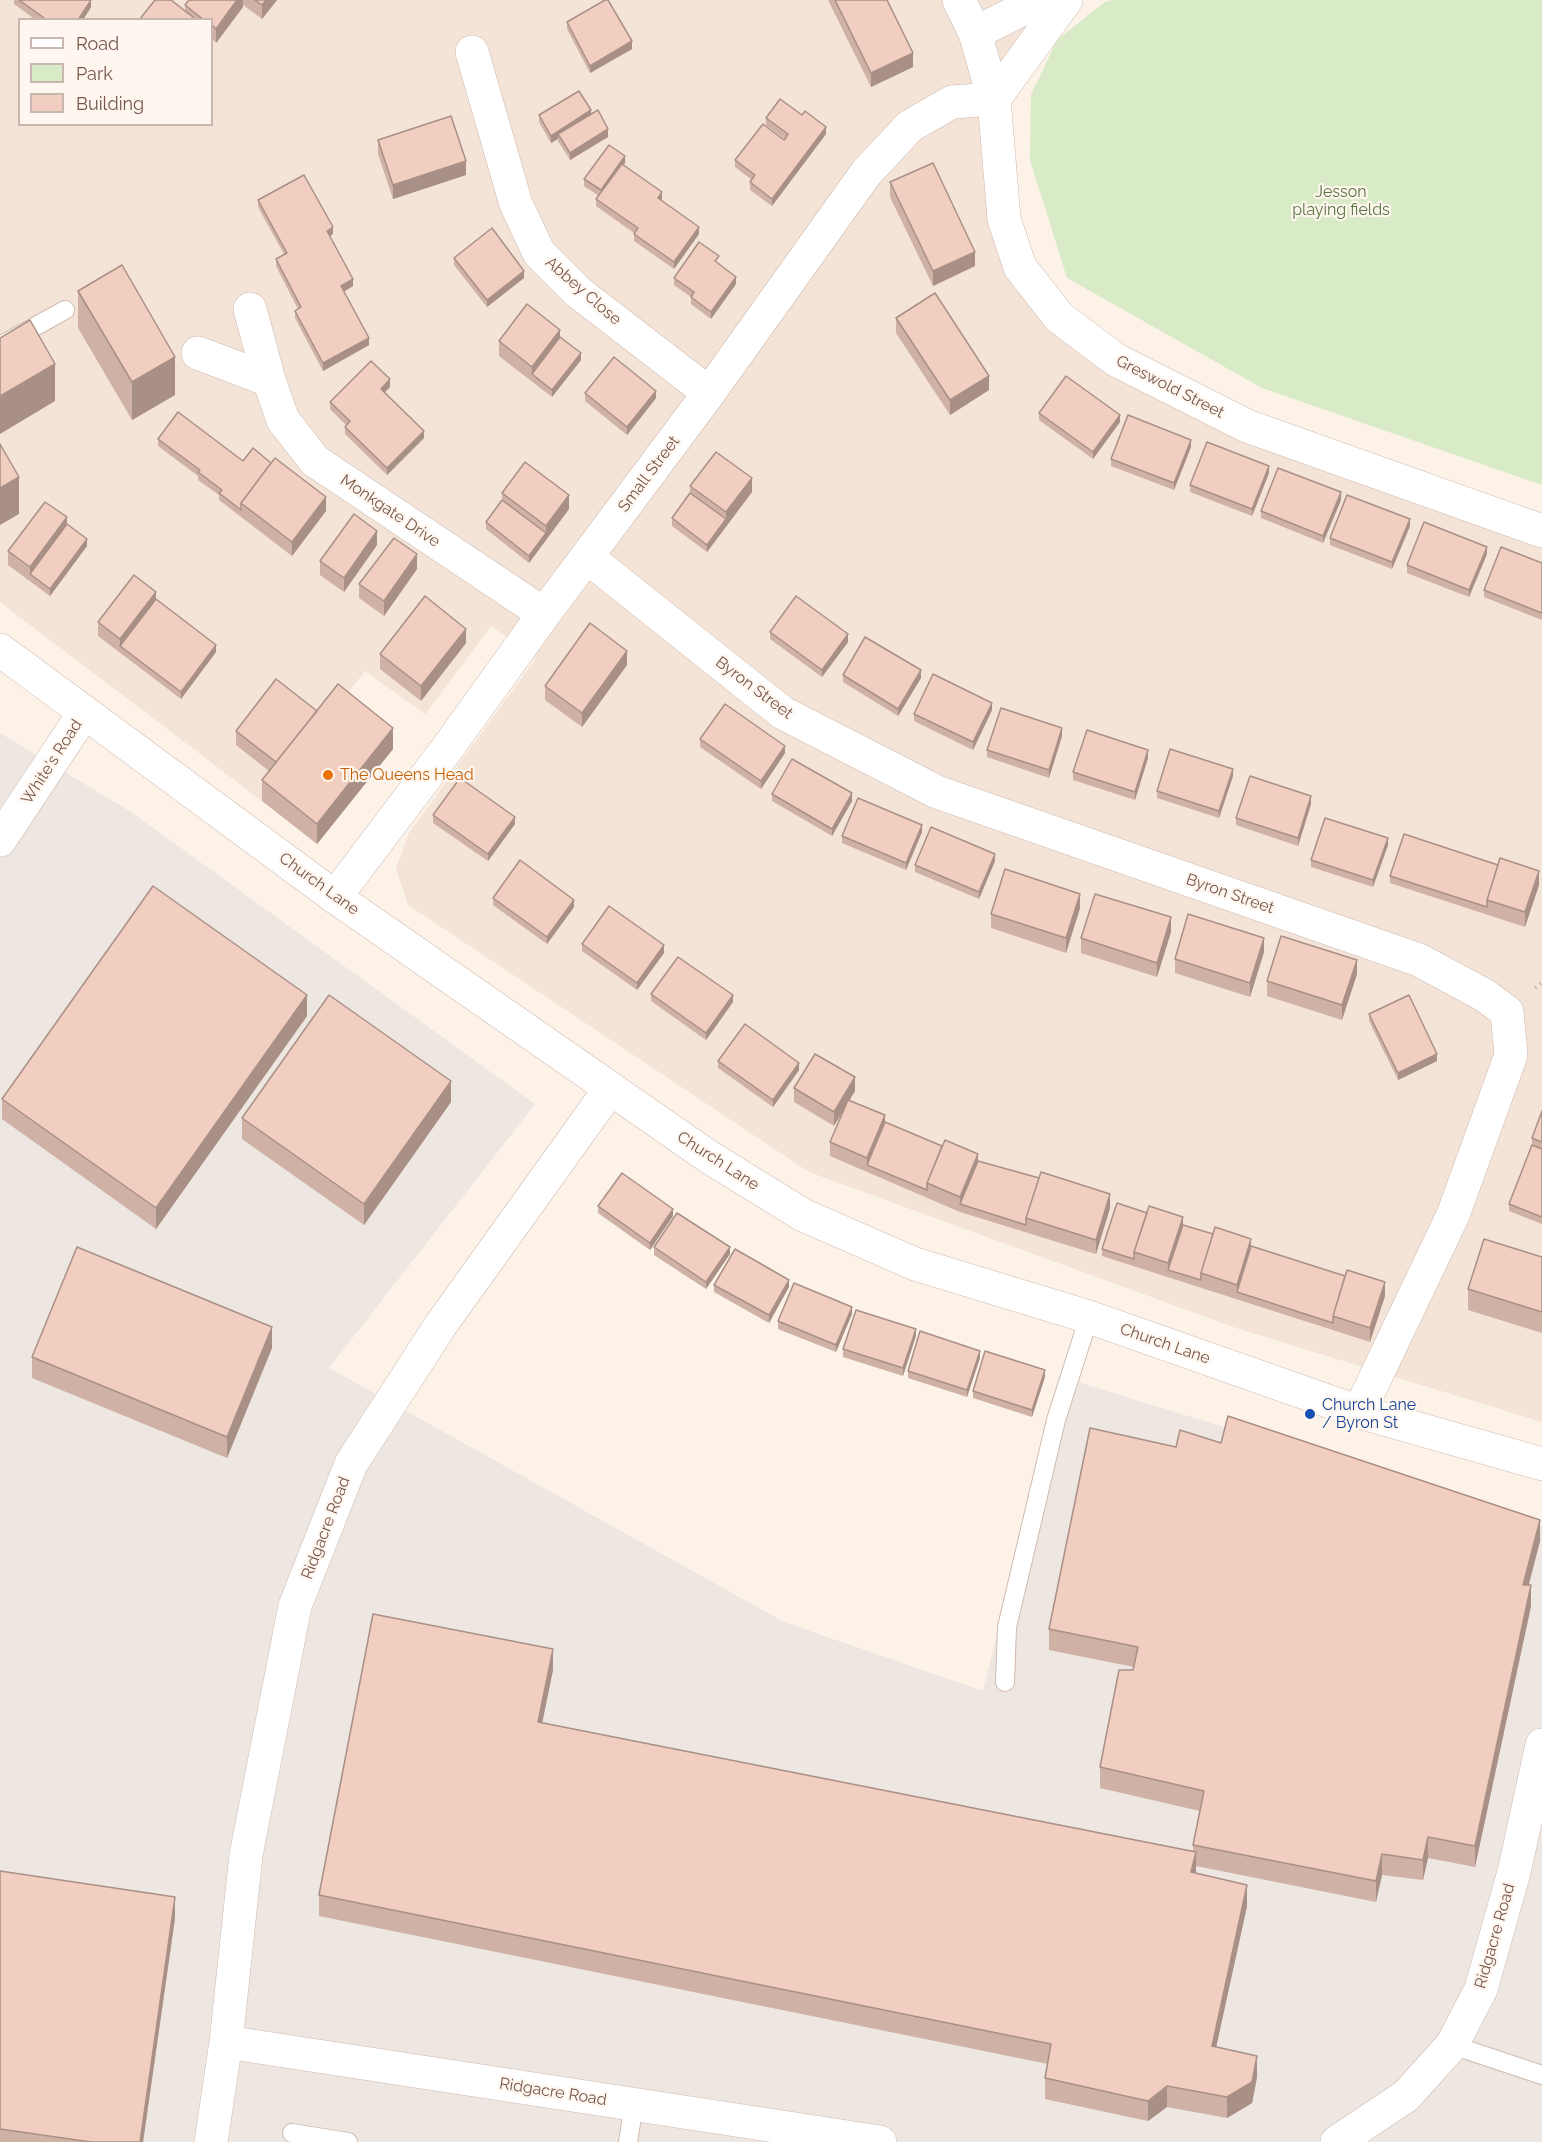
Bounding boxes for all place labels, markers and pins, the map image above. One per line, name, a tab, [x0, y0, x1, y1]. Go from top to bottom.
place label: The Queens Head	[340, 765, 474, 785]
marker: The Queens Head	[321, 768, 335, 782]
place label: Church Lane / Byron St	[1322, 1395, 1416, 1433]
marker: Church Lane / Byron St	[1303, 1407, 1317, 1421]

